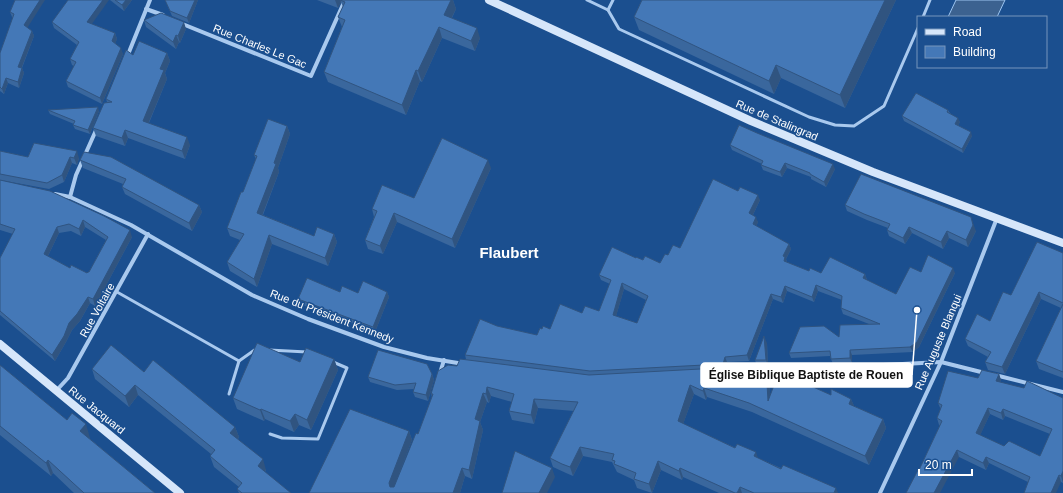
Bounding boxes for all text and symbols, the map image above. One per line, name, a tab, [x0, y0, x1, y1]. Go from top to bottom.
legend	[917, 16, 1047, 68]
street label: Rue Charles Le Gac	[212, 22, 309, 70]
text: Road	[953, 25, 982, 39]
text: Building	[953, 45, 996, 59]
street label: Rue de Stalingrad	[734, 97, 820, 143]
district label: Flaubert	[479, 244, 539, 261]
street label: Rue Voltaire	[77, 281, 117, 339]
street label: Rue du Président Kennedy	[268, 287, 396, 345]
street label: Rue Auguste Blanqui	[912, 292, 964, 392]
callout: Église Biblique Baptiste de Rouen	[701, 363, 912, 387]
text: Église Biblique Baptiste de Rouen	[709, 367, 903, 382]
street label: Rue Jacquard	[67, 384, 127, 436]
scale bar	[919, 451, 972, 477]
text: 20 m	[925, 458, 952, 472]

